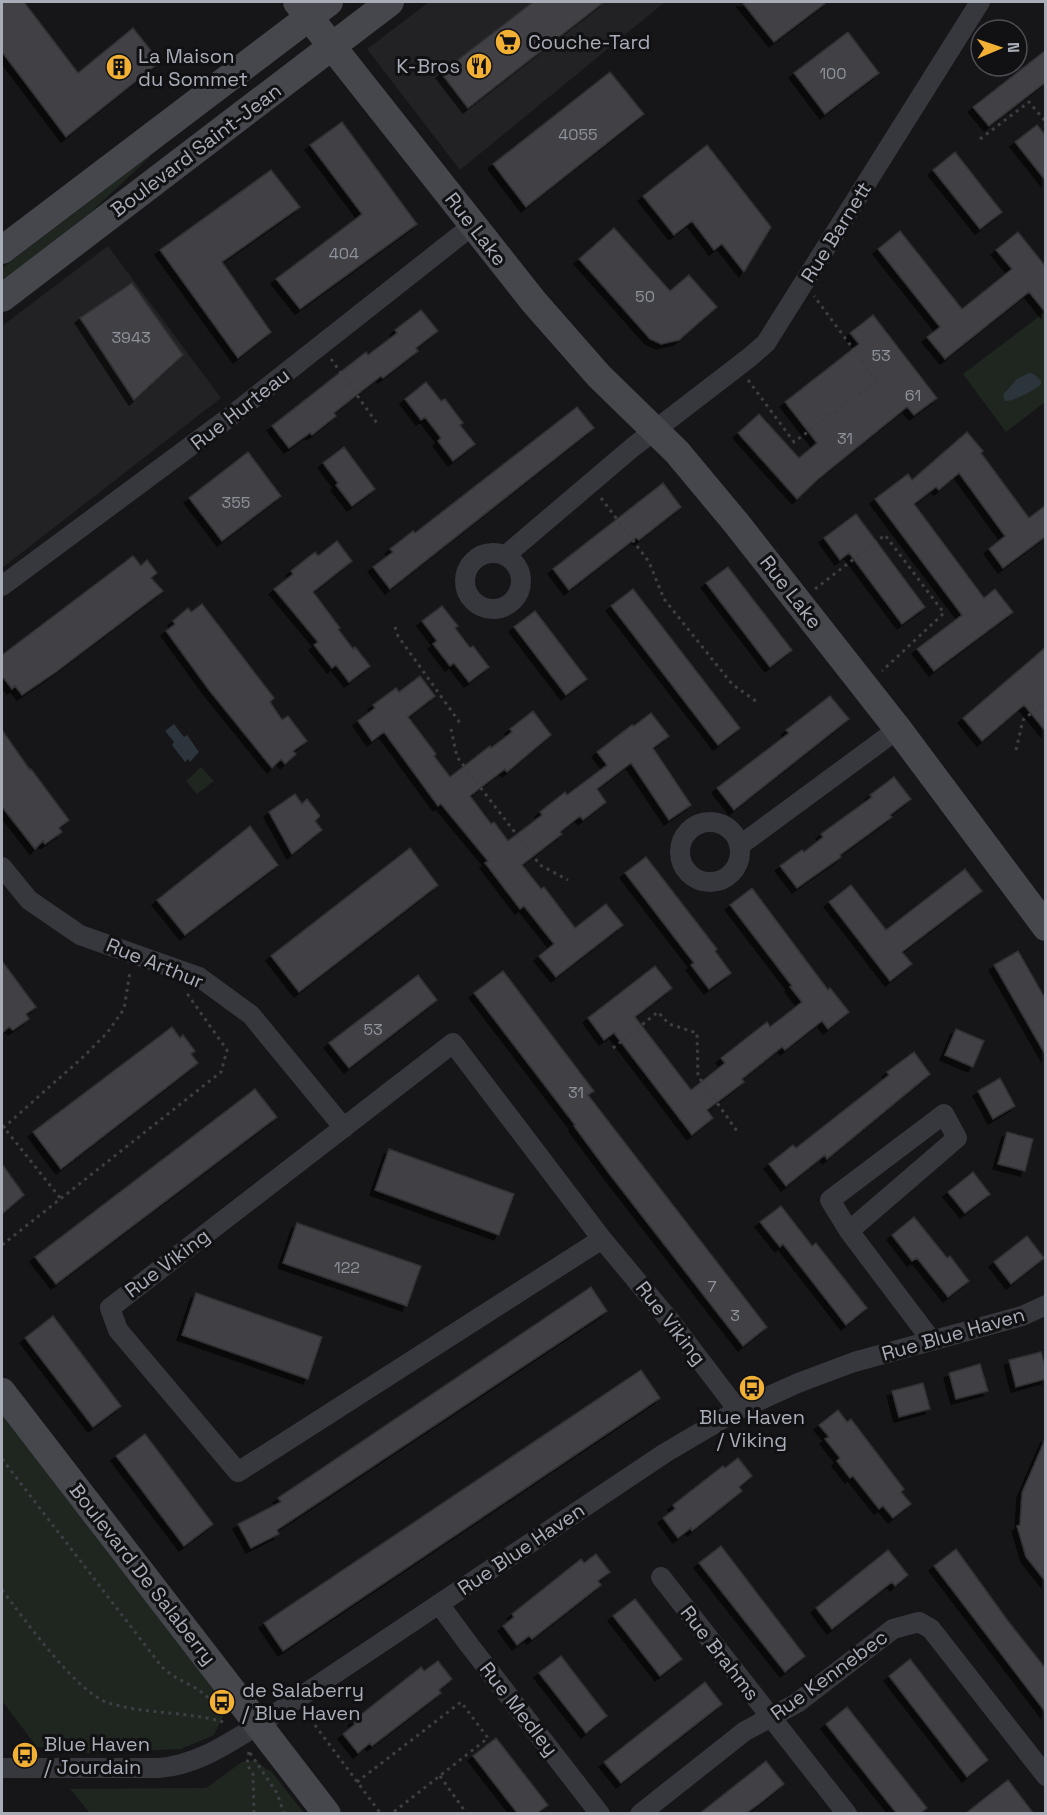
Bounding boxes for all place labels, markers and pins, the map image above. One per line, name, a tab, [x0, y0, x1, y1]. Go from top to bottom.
supermarket icon: Couche-Tard	[493, 27, 523, 57]
place label: Couche-Tard	[528, 29, 651, 55]
place label: La Maison du Sommet	[138, 43, 248, 92]
restaurant icon: K-Bros	[464, 51, 494, 81]
building icon: La Maison du Sommet	[104, 52, 134, 82]
place label: K-Bros	[396, 53, 460, 79]
bus stop icon: Blue Haven / Viking	[737, 1373, 767, 1403]
place label: Blue Haven / Viking	[699, 1404, 805, 1453]
place label: de Salaberry / Blue Haven	[242, 1677, 364, 1726]
bus stop icon: de Salaberry / Blue Haven	[207, 1687, 237, 1717]
place label: Blue Haven / Jourdain	[44, 1731, 150, 1780]
bus stop icon: Blue Haven / Jourdain	[10, 1740, 40, 1770]

